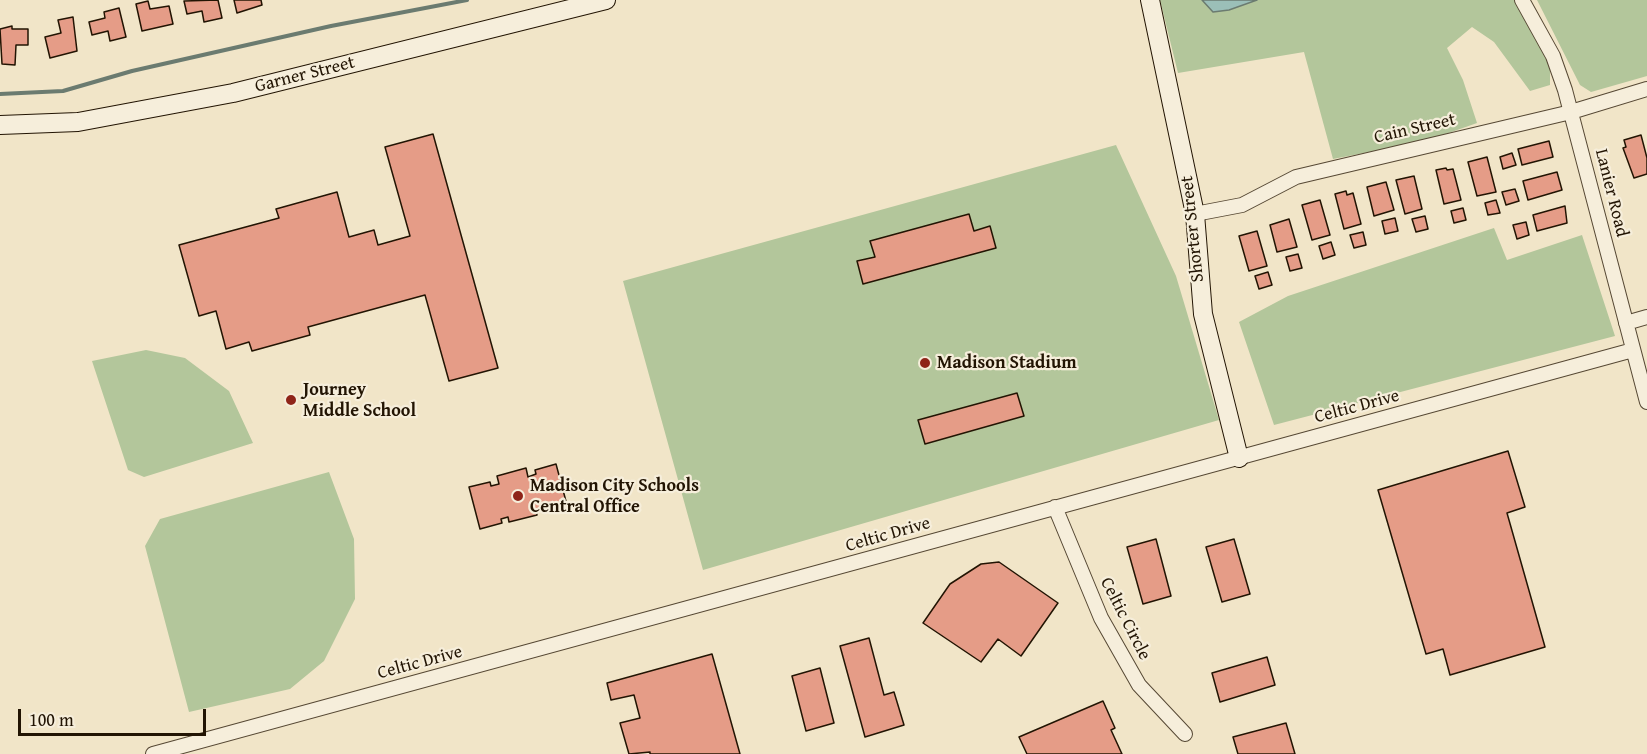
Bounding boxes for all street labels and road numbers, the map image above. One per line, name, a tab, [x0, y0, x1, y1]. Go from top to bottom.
street label: Garner Street	[253, 52, 357, 98]
street label: Cain Street	[1372, 109, 1458, 149]
street label: Lanier Road	[1590, 147, 1632, 239]
street label: Shorter Street	[1177, 175, 1209, 283]
street label: Celtic Drive	[1312, 385, 1402, 429]
street label: Celtic Drive	[843, 513, 933, 557]
street label: Celtic Circle	[1095, 574, 1155, 664]
street label: Celtic Drive	[375, 641, 465, 685]

